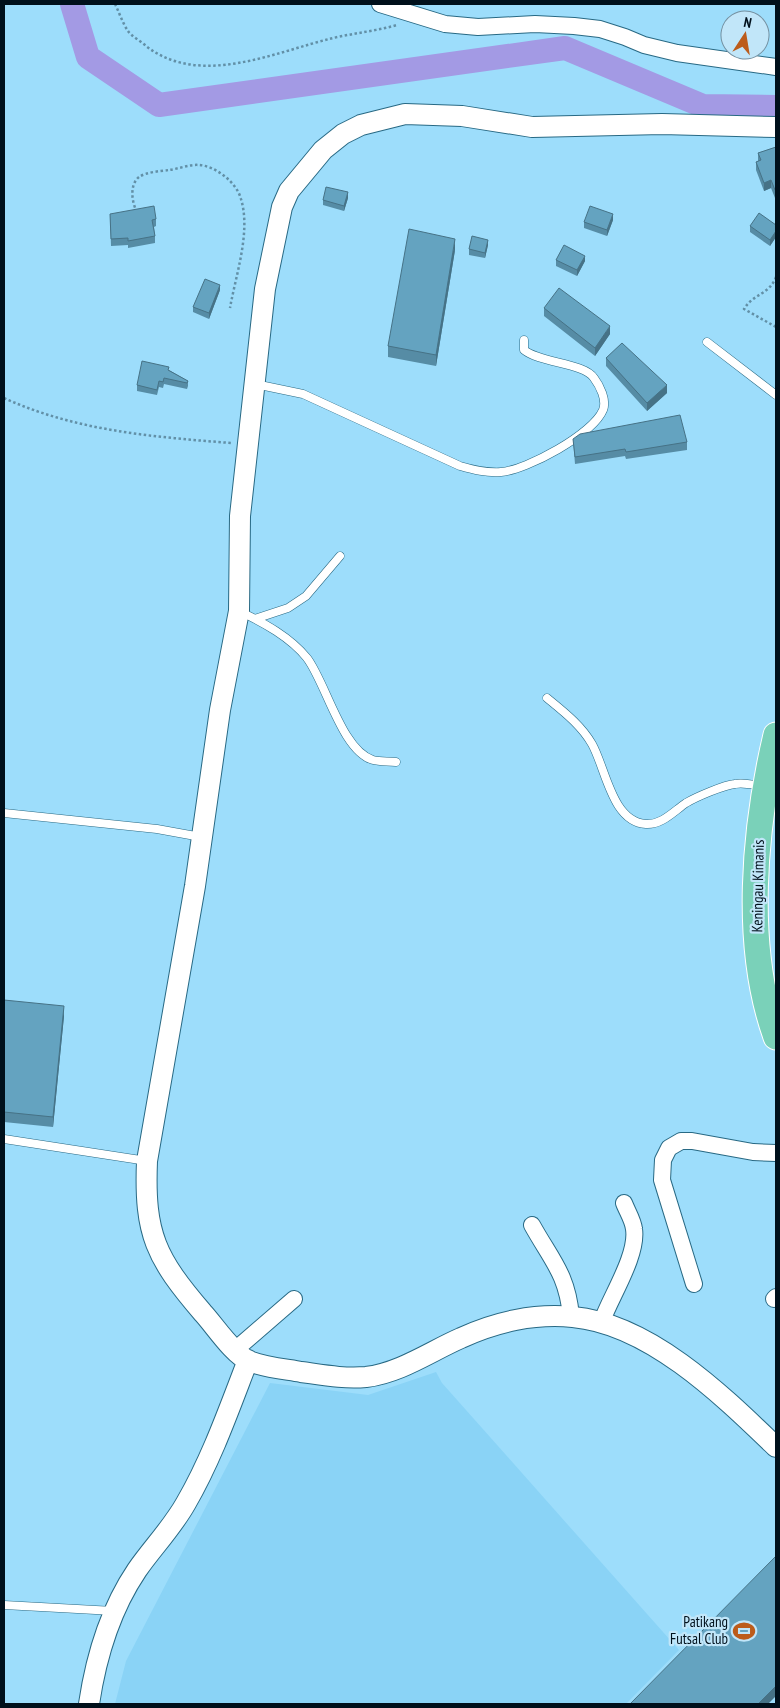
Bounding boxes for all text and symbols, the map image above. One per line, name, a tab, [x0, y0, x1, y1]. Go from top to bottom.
north arrow	[720, 10, 770, 60]
text: N	[742, 13, 753, 32]
street label: Keningau Kimanis	[747, 839, 768, 933]
place label: Patikang Futsal Club	[670, 1612, 728, 1648]
sports icon: Patikang Futsal Club	[731, 1618, 757, 1644]

